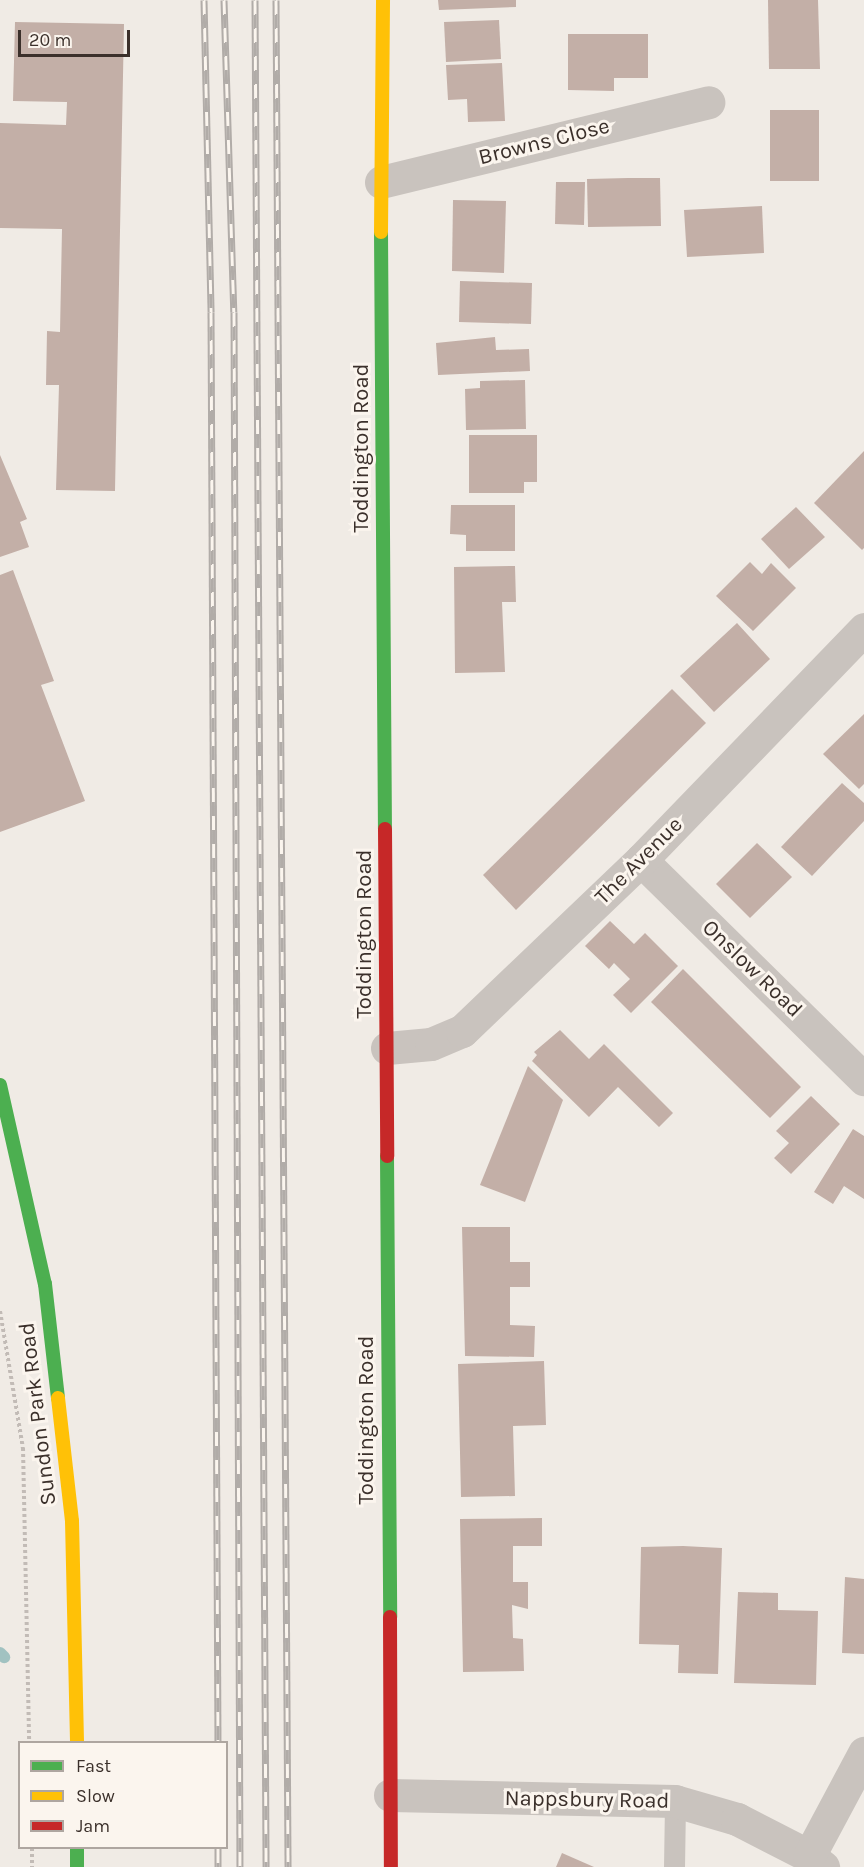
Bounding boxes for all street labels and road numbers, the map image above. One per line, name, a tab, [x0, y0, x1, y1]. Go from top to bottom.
street label: Browns Close	[476, 113, 612, 171]
street label: Toddington Road	[349, 363, 375, 533]
street label: The Avenue	[590, 812, 688, 910]
street label: Toddington Road	[352, 849, 378, 1019]
street label: Onslow Road	[696, 915, 808, 1023]
street label: Sundon Park Road	[14, 1321, 62, 1507]
street label: Toddington Road	[354, 1335, 380, 1505]
street label: Nappsbury Road	[504, 1785, 670, 1815]

